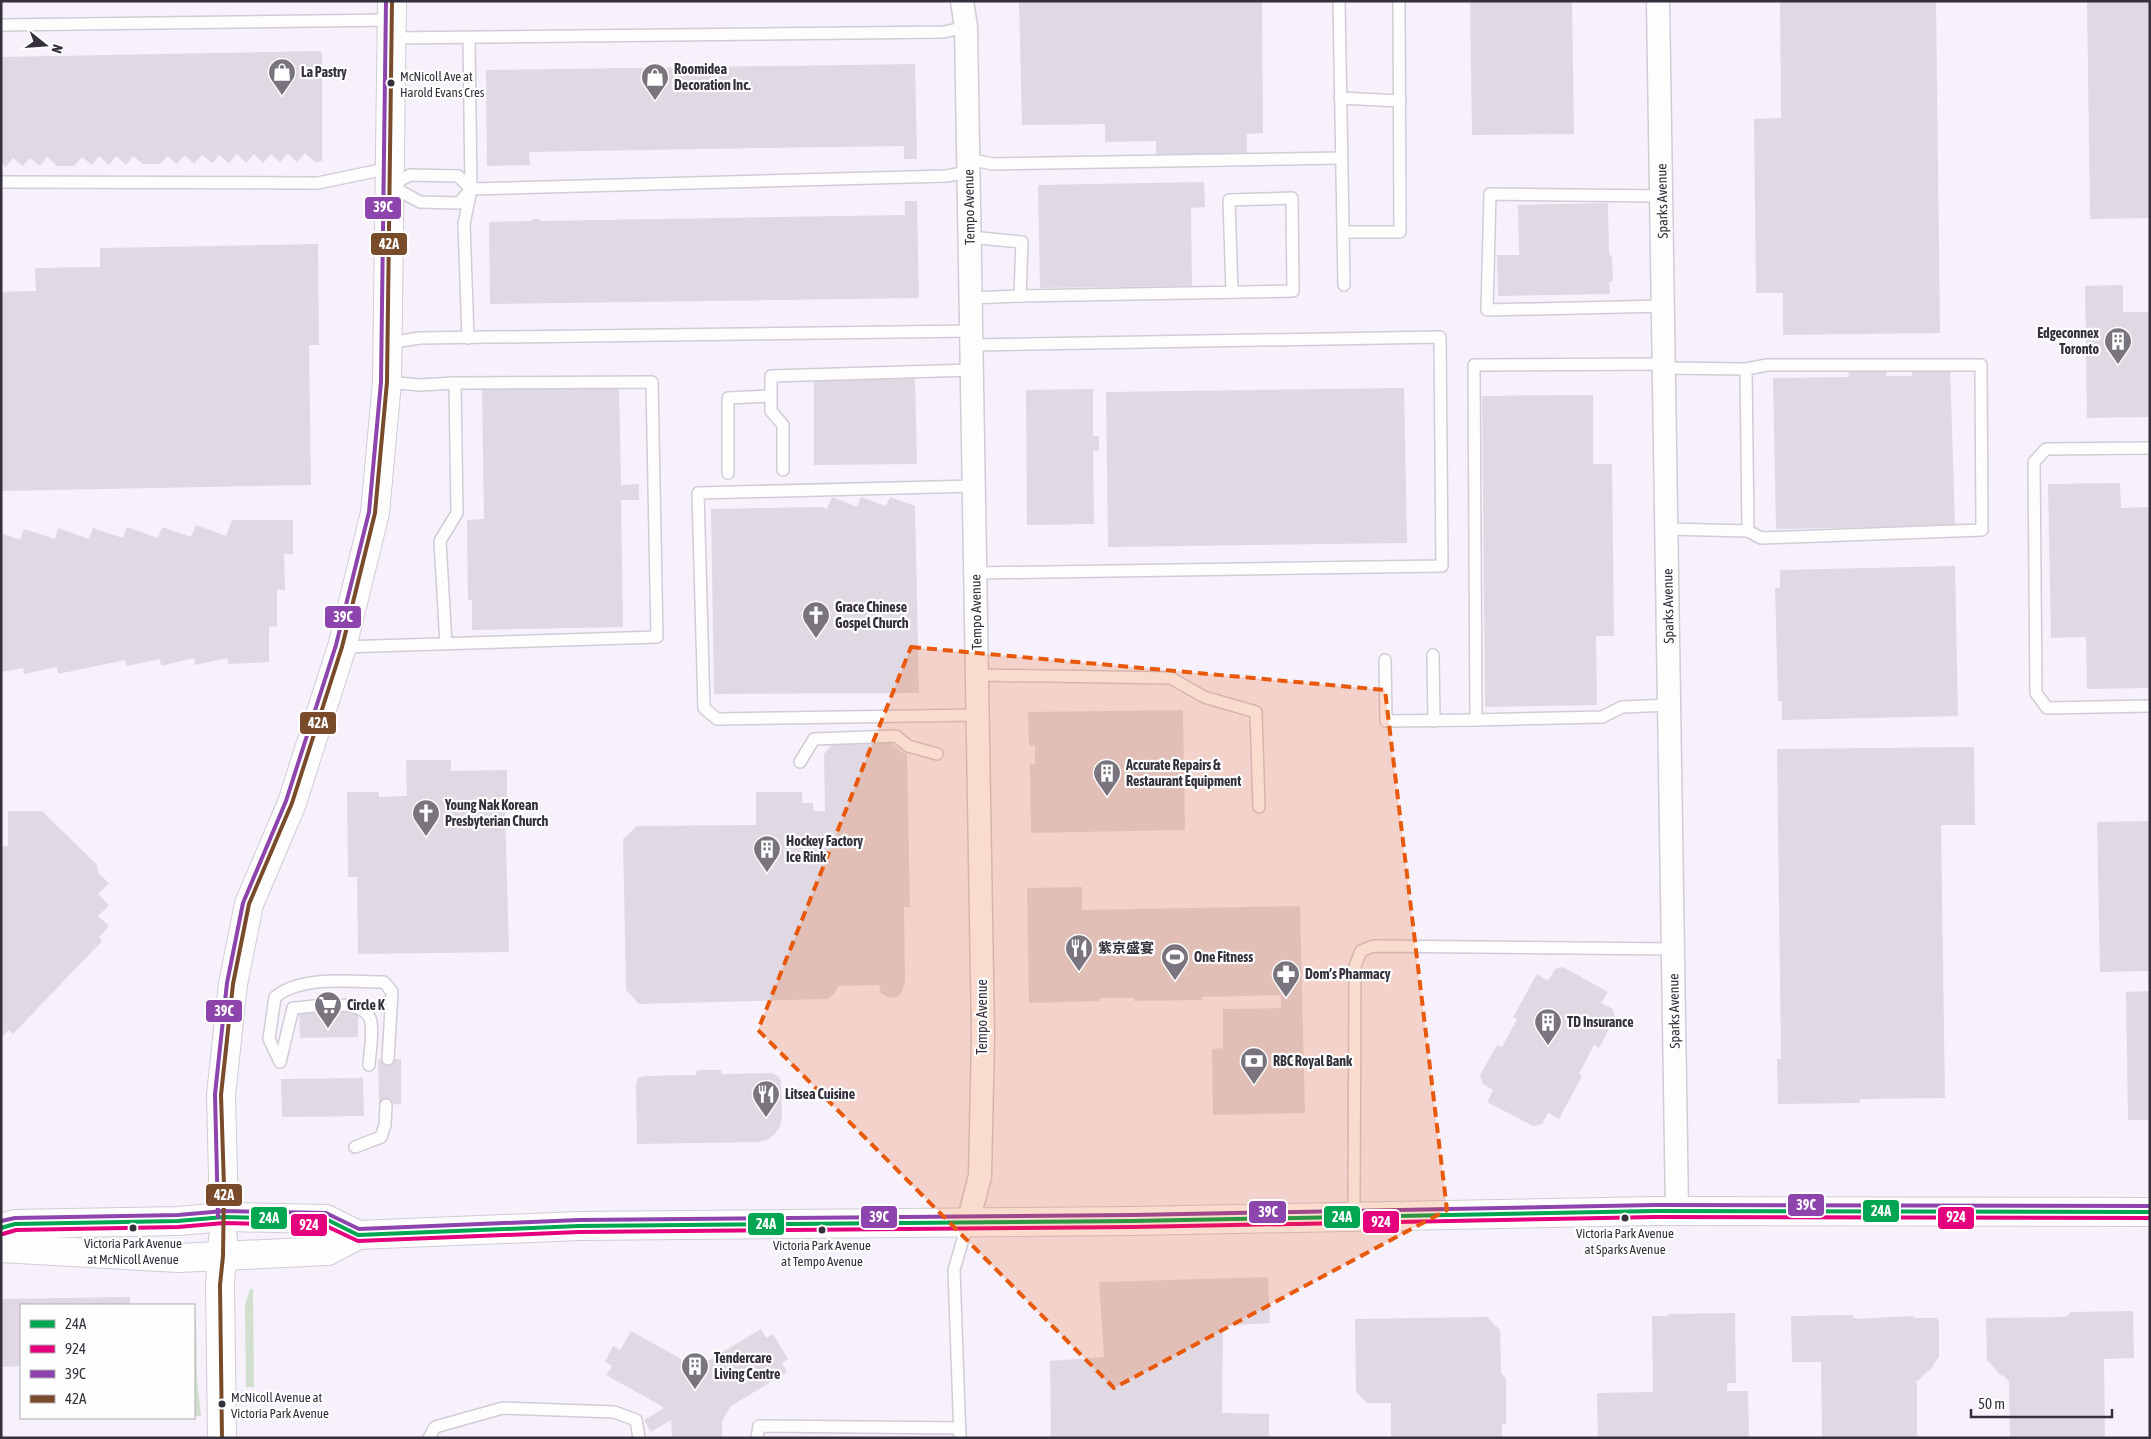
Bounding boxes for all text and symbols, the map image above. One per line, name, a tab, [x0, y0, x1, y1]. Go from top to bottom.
north arrow	[20, 20, 70, 70]
text: N	[49, 43, 66, 55]
shop icon: La Pastry	[267, 57, 297, 96]
place label: Roomidea Decoration Inc.	[674, 61, 751, 93]
shop icon: Roomidea Decoration Inc.	[640, 62, 670, 101]
place label: La Pastry	[301, 64, 347, 80]
place label: McNicoll Ave at Harold Evans Cres	[400, 69, 485, 100]
marker: McNicoll Ave at Harold Evans Cres	[386, 78, 396, 88]
street label: Sparks Avenue	[1653, 163, 1671, 239]
street label: Tempo Avenue	[960, 169, 978, 245]
line badge: 39C	[364, 196, 402, 220]
text: 39C	[373, 199, 393, 215]
line badge: 42A	[370, 232, 408, 256]
text: 42A	[378, 236, 399, 252]
place label: Edgeconnex Toronto	[2037, 325, 2099, 357]
building icon: Edgeconnex Toronto	[2103, 326, 2133, 365]
street label: Sparks Avenue	[1659, 568, 1677, 644]
street label: Tempo Avenue	[967, 574, 985, 650]
place label: Grace Chinese Gospel Church	[835, 599, 909, 631]
church icon: Grace Chinese Gospel Church	[801, 600, 831, 639]
line badge: 39C	[324, 605, 362, 629]
text: 39C	[333, 609, 353, 625]
line badge: 42A	[299, 711, 337, 735]
text: 42A	[307, 715, 328, 731]
place label: Accurate Repairs & Restaurant Equipment	[1125, 757, 1241, 789]
building icon: Accurate Repairs & Restaurant Equipment	[1092, 758, 1122, 797]
place label: Young Nak Korean Presbyterian Church	[444, 797, 549, 829]
church icon: Young Nak Korean Presbyterian Church	[411, 798, 441, 837]
place label: Hockey Factory Ice Rink	[786, 833, 863, 865]
building icon: Hockey Factory Ice Rink	[752, 834, 782, 873]
restaurant icon: 紫京盛宴	[1064, 933, 1094, 972]
place label: 紫京盛宴	[1098, 940, 1154, 956]
sports icon: One Fitness	[1160, 942, 1190, 981]
place label: One Fitness	[1194, 949, 1253, 965]
pharmacy icon: Dom’s Pharmacy	[1271, 959, 1301, 998]
place label: Dom’s Pharmacy	[1305, 966, 1391, 982]
street label: Sparks Avenue	[1665, 973, 1683, 1049]
street label: Tempo Avenue	[974, 979, 990, 1055]
supermarket icon: Circle K	[313, 990, 343, 1029]
place label: Circle K	[347, 997, 385, 1013]
line badge: 39C	[205, 999, 243, 1023]
text: 39C	[214, 1003, 234, 1019]
building icon: TD Insurance	[1533, 1007, 1563, 1046]
place label: TD Insurance	[1567, 1014, 1634, 1030]
bank icon: RBC Royal Bank	[1239, 1046, 1269, 1085]
place label: RBC Royal Bank	[1273, 1053, 1353, 1069]
restaurant icon: Litsea Cuisine	[751, 1079, 781, 1118]
place label: Litsea Cuisine	[785, 1086, 855, 1102]
line badge: 42A	[205, 1183, 243, 1207]
text: 42A	[213, 1187, 234, 1203]
line badge: 39C	[1787, 1193, 1825, 1217]
text: 39C	[1796, 1197, 1816, 1213]
line badge: 24A	[1862, 1199, 1900, 1223]
line badge: 39C	[1248, 1200, 1287, 1224]
text: 24A	[1871, 1203, 1891, 1219]
text: 39C	[1258, 1204, 1278, 1220]
line badge: 39C	[860, 1205, 898, 1229]
line badge: 24A	[1323, 1205, 1361, 1229]
line badge: 24A	[250, 1206, 288, 1230]
line badge: 924	[1937, 1206, 1975, 1230]
text: 39C	[869, 1209, 889, 1225]
text: 24A	[1332, 1209, 1352, 1225]
text: 924	[1946, 1209, 1966, 1225]
text: 24A	[259, 1210, 279, 1226]
line badge: 924	[1362, 1210, 1400, 1234]
line badge: 24A	[747, 1212, 785, 1236]
line badge: 924	[290, 1213, 328, 1237]
marker: Victoria Park Avenue at Sparks Avenue	[1620, 1213, 1630, 1223]
text: 924	[1371, 1214, 1391, 1230]
text: 24A	[756, 1216, 776, 1232]
text: 924	[299, 1217, 319, 1233]
marker: Victoria Park Avenue at McNicoll Avenue	[128, 1223, 138, 1233]
marker: Victoria Park Avenue at Tempo Avenue	[817, 1225, 827, 1235]
place label: Victoria Park Avenue at Sparks Avenue	[1576, 1226, 1674, 1257]
place label: Victoria Park Avenue at McNicoll Avenue	[84, 1236, 182, 1267]
place label: Victoria Park Avenue at Tempo Avenue	[773, 1238, 871, 1269]
legend	[20, 1304, 195, 1419]
text: 24A	[65, 1315, 87, 1332]
text: 924	[65, 1340, 86, 1357]
place label: Tendercare Living Centre	[714, 1350, 780, 1382]
building icon: Tendercare Living Centre	[680, 1351, 710, 1390]
text: 39C	[65, 1365, 86, 1382]
scale bar	[1971, 1386, 2112, 1418]
text: 42A	[65, 1390, 87, 1407]
place label: McNicoll Avenue at Victoria Park Avenue	[231, 1390, 329, 1421]
text: 50 m	[1978, 1395, 2005, 1412]
marker: McNicoll Avenue at Victoria Park Avenue	[217, 1399, 227, 1409]

